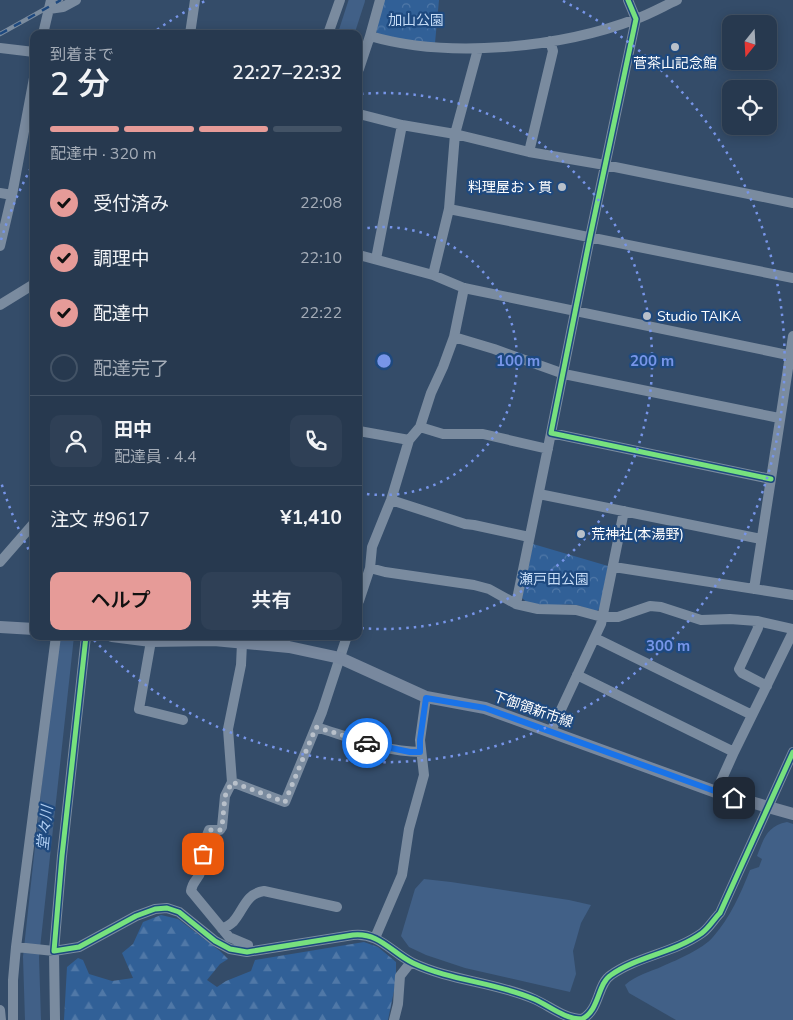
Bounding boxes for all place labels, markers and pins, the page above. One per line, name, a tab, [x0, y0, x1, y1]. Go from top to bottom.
marker: 菅茶山記念館	[669, 41, 681, 53]
place label: 菅茶山記念館	[633, 54, 717, 73]
place label: 料理屋おゝ貫	[468, 178, 552, 197]
marker: 料理屋おゝ貫	[556, 181, 568, 193]
place label: Studio TAIKA	[657, 307, 741, 326]
marker: Studio TAIKA	[641, 310, 653, 322]
centre of rings	[375, 352, 393, 370]
place label: 荒神社(本湯野)	[591, 525, 684, 544]
marker: 荒神社(本湯野)	[575, 528, 587, 540]
pin	[713, 777, 755, 819]
pin	[182, 833, 224, 875]

